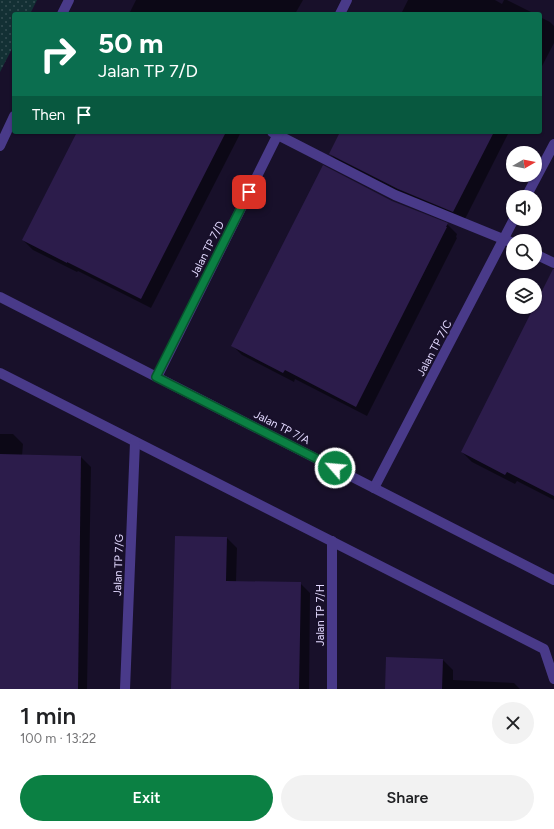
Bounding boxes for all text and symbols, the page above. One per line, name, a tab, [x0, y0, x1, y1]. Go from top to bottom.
text: 50 m	[98, 26, 164, 60]
icon: right	[32, 28, 84, 80]
text: Jalan TP 7/D	[98, 60, 198, 82]
icon: arrive	[73, 104, 95, 126]
text: Then	[32, 106, 65, 124]
north arrow	[506, 146, 542, 182]
map controls	[506, 146, 542, 314]
pin	[232, 175, 266, 209]
icon: arrive	[238, 181, 260, 203]
button: sound	[506, 190, 542, 226]
street label: Jalan TP 7/D	[188, 219, 227, 279]
button: search	[506, 234, 542, 270]
button: layers	[506, 278, 542, 314]
street label: Jalan TP 7/C	[414, 318, 455, 378]
street label: Jalan TP 7/A	[252, 408, 312, 447]
position arrow	[314, 447, 356, 489]
street label: Jalan TP 7/G	[111, 534, 126, 596]
street label: Jalan TP 7/H	[314, 584, 327, 646]
text: 1 min	[20, 701, 76, 730]
button: close	[492, 702, 534, 744]
text: 100 m · 13:22	[20, 731, 96, 746]
button: Exit	[20, 775, 273, 821]
button: Share	[281, 775, 534, 821]

